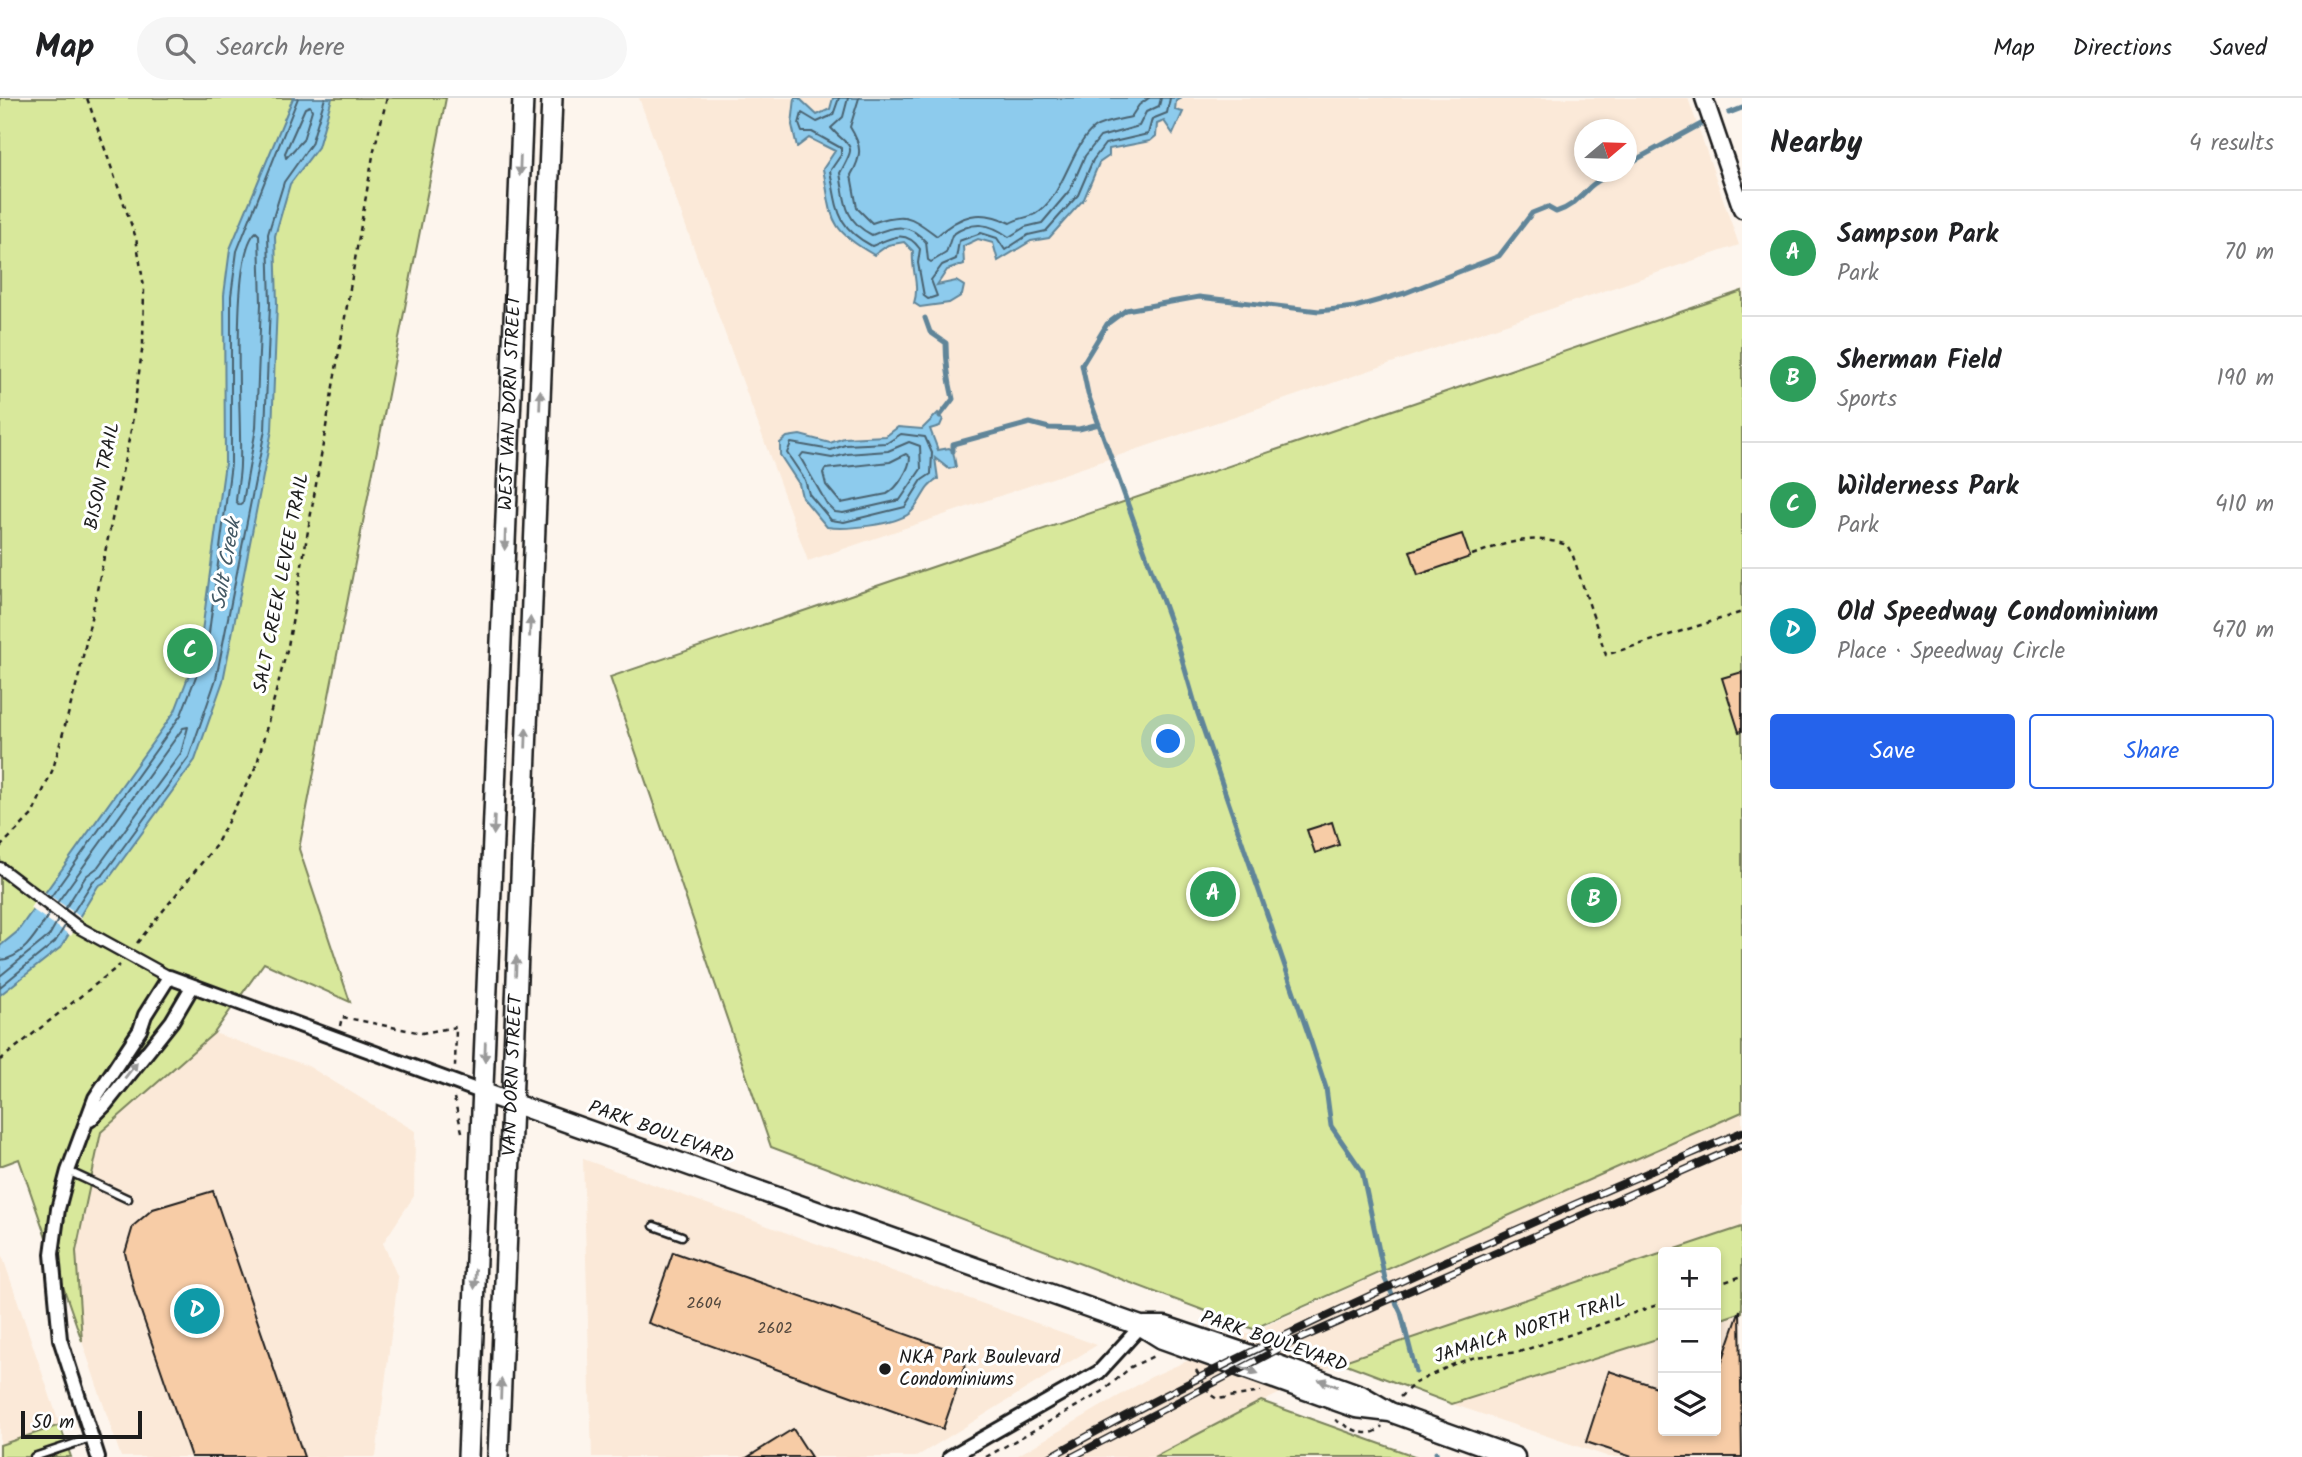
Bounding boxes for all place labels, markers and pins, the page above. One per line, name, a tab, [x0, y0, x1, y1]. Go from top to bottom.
pin: C	[167, 625, 213, 677]
pin: A	[1190, 868, 1236, 920]
pin: B	[1571, 874, 1617, 926]
pin: D	[174, 1285, 220, 1337]
place label: NKA Park Boulevard Condominiums	[899, 1343, 1061, 1395]
marker: NKA Park Boulevard Condominiums	[877, 1361, 893, 1377]

